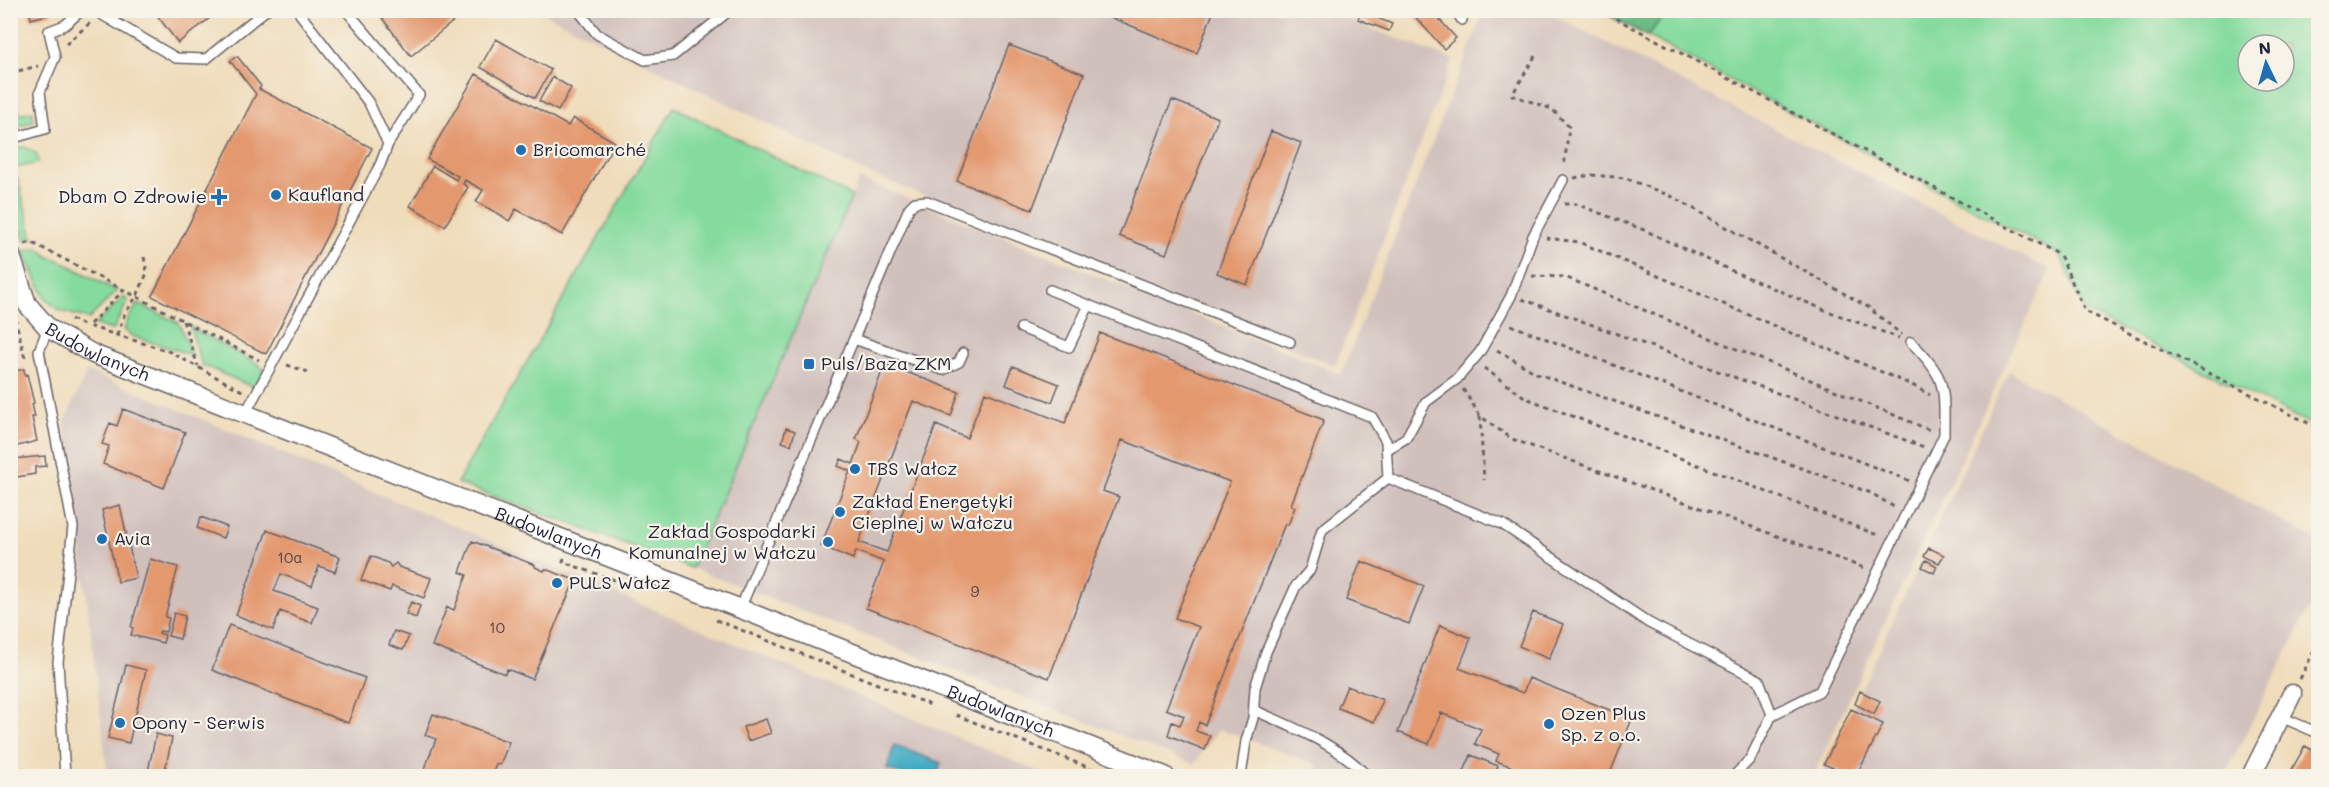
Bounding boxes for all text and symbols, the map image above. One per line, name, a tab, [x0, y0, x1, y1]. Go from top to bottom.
north arrow	[2236, 33, 2296, 93]
text: N	[2258, 37, 2272, 59]
place label: Bricomarché	[533, 137, 646, 161]
marker: Bricomarché	[514, 143, 528, 157]
place label: Kaufland	[288, 182, 364, 206]
place label: Dbam O Zdrowie	[58, 184, 207, 208]
marker: Kaufland	[269, 188, 283, 202]
marker: Dbam O Zdrowie	[212, 190, 226, 204]
street label: Budowlanych	[41, 316, 153, 386]
place label: Puls/Baza ZKM	[821, 351, 951, 375]
marker: Puls/Baza ZKM	[802, 357, 816, 371]
place label: TBS Wałcz	[867, 456, 957, 480]
marker: TBS Wałcz	[848, 462, 862, 476]
place label: Zakład Energetyki Cieplnej w Wałczu	[852, 489, 1013, 534]
street label: Budowlanych	[492, 500, 606, 564]
marker: Zakład Energetyki Cieplnej w Wałczu	[833, 505, 847, 519]
place label: Zakład Gospodarki Komunalnej w Wałczu	[629, 519, 816, 564]
place label: Avia	[114, 526, 151, 550]
marker: Avia	[95, 532, 109, 546]
marker: Zakład Gospodarki Komunalnej w Wałczu	[821, 535, 835, 549]
house number: 10a	[277, 547, 303, 567]
place label: PULS Wałcz	[569, 570, 671, 594]
marker: PULS Wałcz	[550, 576, 564, 590]
house number: 9	[971, 581, 980, 601]
house number: 10	[489, 617, 505, 637]
street label: Budowlanych	[944, 678, 1058, 742]
place label: Ozen Plus Sp. z o.o.	[1561, 701, 1646, 746]
place label: Opony - Serwis	[132, 710, 265, 734]
marker: Opony - Serwis	[113, 716, 127, 730]
marker: Ozen Plus Sp. z o.o.	[1542, 717, 1556, 731]

